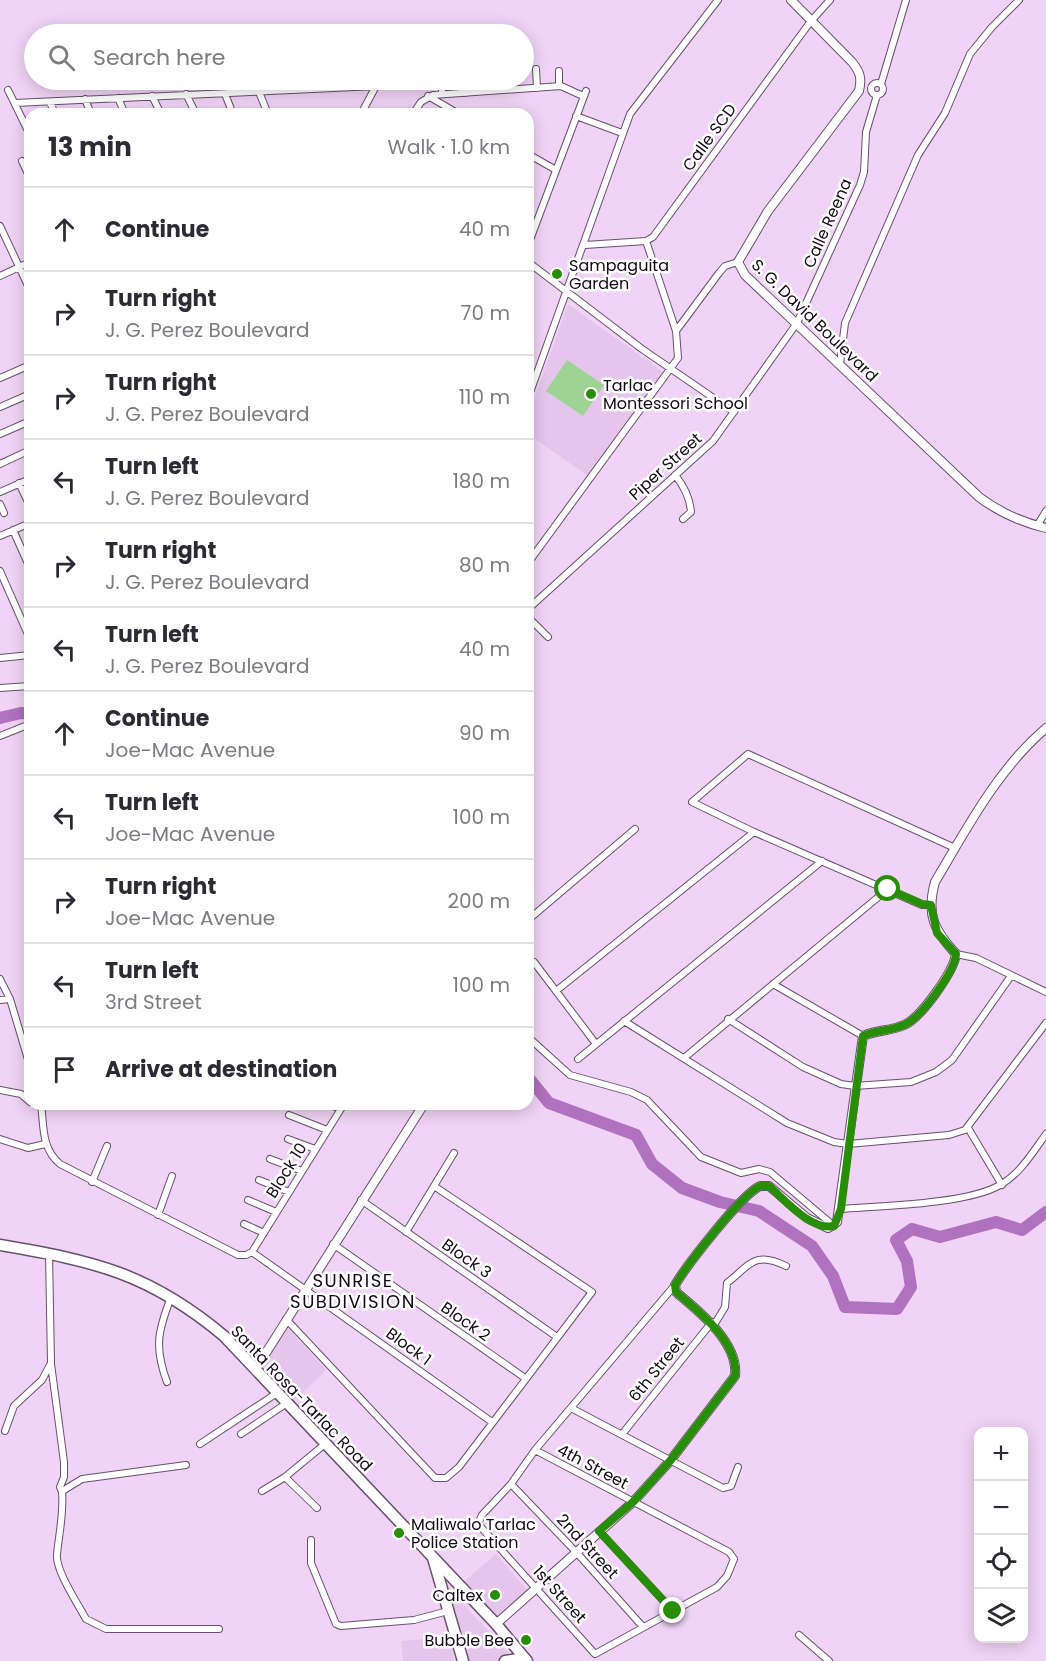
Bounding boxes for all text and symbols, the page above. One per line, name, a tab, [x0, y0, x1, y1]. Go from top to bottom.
search box	[24, 24, 534, 90]
icon: search	[45, 41, 78, 74]
text: Search here	[93, 42, 226, 73]
street label: Calle SCD	[677, 99, 742, 176]
text: 13 min	[48, 129, 132, 165]
text: Walk · 1.0 km	[387, 133, 510, 161]
street label: Calle Reena	[797, 175, 857, 272]
icon: ahead	[48, 213, 81, 246]
text: Continue	[105, 214, 209, 245]
text: 40 m	[459, 215, 510, 243]
place label: Sampaguita Garden	[569, 254, 669, 295]
street label: S. G. David Boulevard	[746, 254, 883, 387]
marker: Sampaguita Garden	[550, 267, 564, 281]
text: Turn right	[105, 283, 216, 314]
icon: right	[48, 297, 81, 330]
text: 70 m	[461, 299, 510, 327]
text: J. G. Perez Boulevard	[105, 316, 309, 344]
text: Turn right	[105, 367, 216, 398]
place label: Tarlac Montessori School	[603, 374, 748, 415]
icon: right	[48, 381, 81, 414]
text: 110 m	[459, 383, 510, 411]
marker: Tarlac Montessori School	[584, 387, 598, 401]
text: J. G. Perez Boulevard	[105, 400, 309, 428]
street label: Piper Street	[624, 427, 707, 505]
text: Turn left	[105, 451, 199, 482]
icon: left	[48, 465, 81, 498]
text: 180 m	[452, 467, 510, 495]
text: J. G. Perez Boulevard	[105, 484, 309, 512]
text: Turn right	[105, 535, 216, 566]
icon: right	[48, 549, 81, 582]
text: 80 m	[459, 551, 510, 579]
text: J. G. Perez Boulevard	[105, 568, 309, 596]
text: Turn left	[105, 619, 199, 650]
icon: left	[48, 633, 81, 666]
text: 40 m	[459, 635, 510, 663]
text: J. G. Perez Boulevard	[105, 652, 309, 680]
text: Continue	[105, 703, 209, 734]
icon: ahead	[48, 717, 81, 750]
text: 90 m	[459, 719, 510, 747]
text: Joe-Mac Avenue	[105, 736, 275, 764]
text: Turn left	[105, 787, 199, 818]
icon: left	[48, 801, 81, 834]
text: 100 m	[453, 803, 510, 831]
text: Joe-Mac Avenue	[105, 820, 275, 848]
text: Turn right	[105, 871, 216, 902]
route start	[874, 875, 900, 901]
icon: right	[48, 885, 81, 918]
text: 200 m	[447, 887, 510, 915]
text: Joe-Mac Avenue	[105, 904, 275, 932]
text: Turn left	[105, 955, 199, 986]
icon: left	[48, 969, 81, 1002]
text: 100 m	[453, 971, 510, 999]
text: 3rd Street	[105, 988, 202, 1016]
icon: arrive	[48, 1053, 81, 1086]
text: Arrive at destination	[105, 1054, 337, 1085]
street label: Block 10	[260, 1138, 312, 1202]
street label: Block 3	[437, 1233, 496, 1284]
district label: SUNRISE SUBDIVISION	[290, 1268, 416, 1314]
street label: Block 2	[436, 1296, 495, 1347]
street label: Santa Rosa-Tarlac Road	[226, 1320, 378, 1477]
street label: Block 1	[381, 1322, 436, 1371]
street label: 6th Street	[623, 1332, 690, 1407]
map controls	[974, 1427, 1028, 1643]
button: +	[974, 1427, 1028, 1481]
street label: 4th Street	[553, 1438, 632, 1495]
button: −	[974, 1481, 1028, 1535]
street label: 2nd Street	[551, 1509, 624, 1584]
place label: Maliwalo Tarlac Police Station	[411, 1513, 536, 1554]
marker: Maliwalo Tarlac Police Station	[392, 1526, 406, 1540]
button: locate	[974, 1535, 1028, 1589]
street label: 1st Street	[528, 1560, 592, 1628]
place label: Caltex	[432, 1584, 483, 1607]
marker: Caltex	[488, 1588, 502, 1602]
button: layers	[974, 1589, 1028, 1643]
route end	[659, 1597, 685, 1623]
place label: Bubble Bee	[425, 1629, 514, 1652]
marker: Bubble Bee	[519, 1633, 533, 1647]

